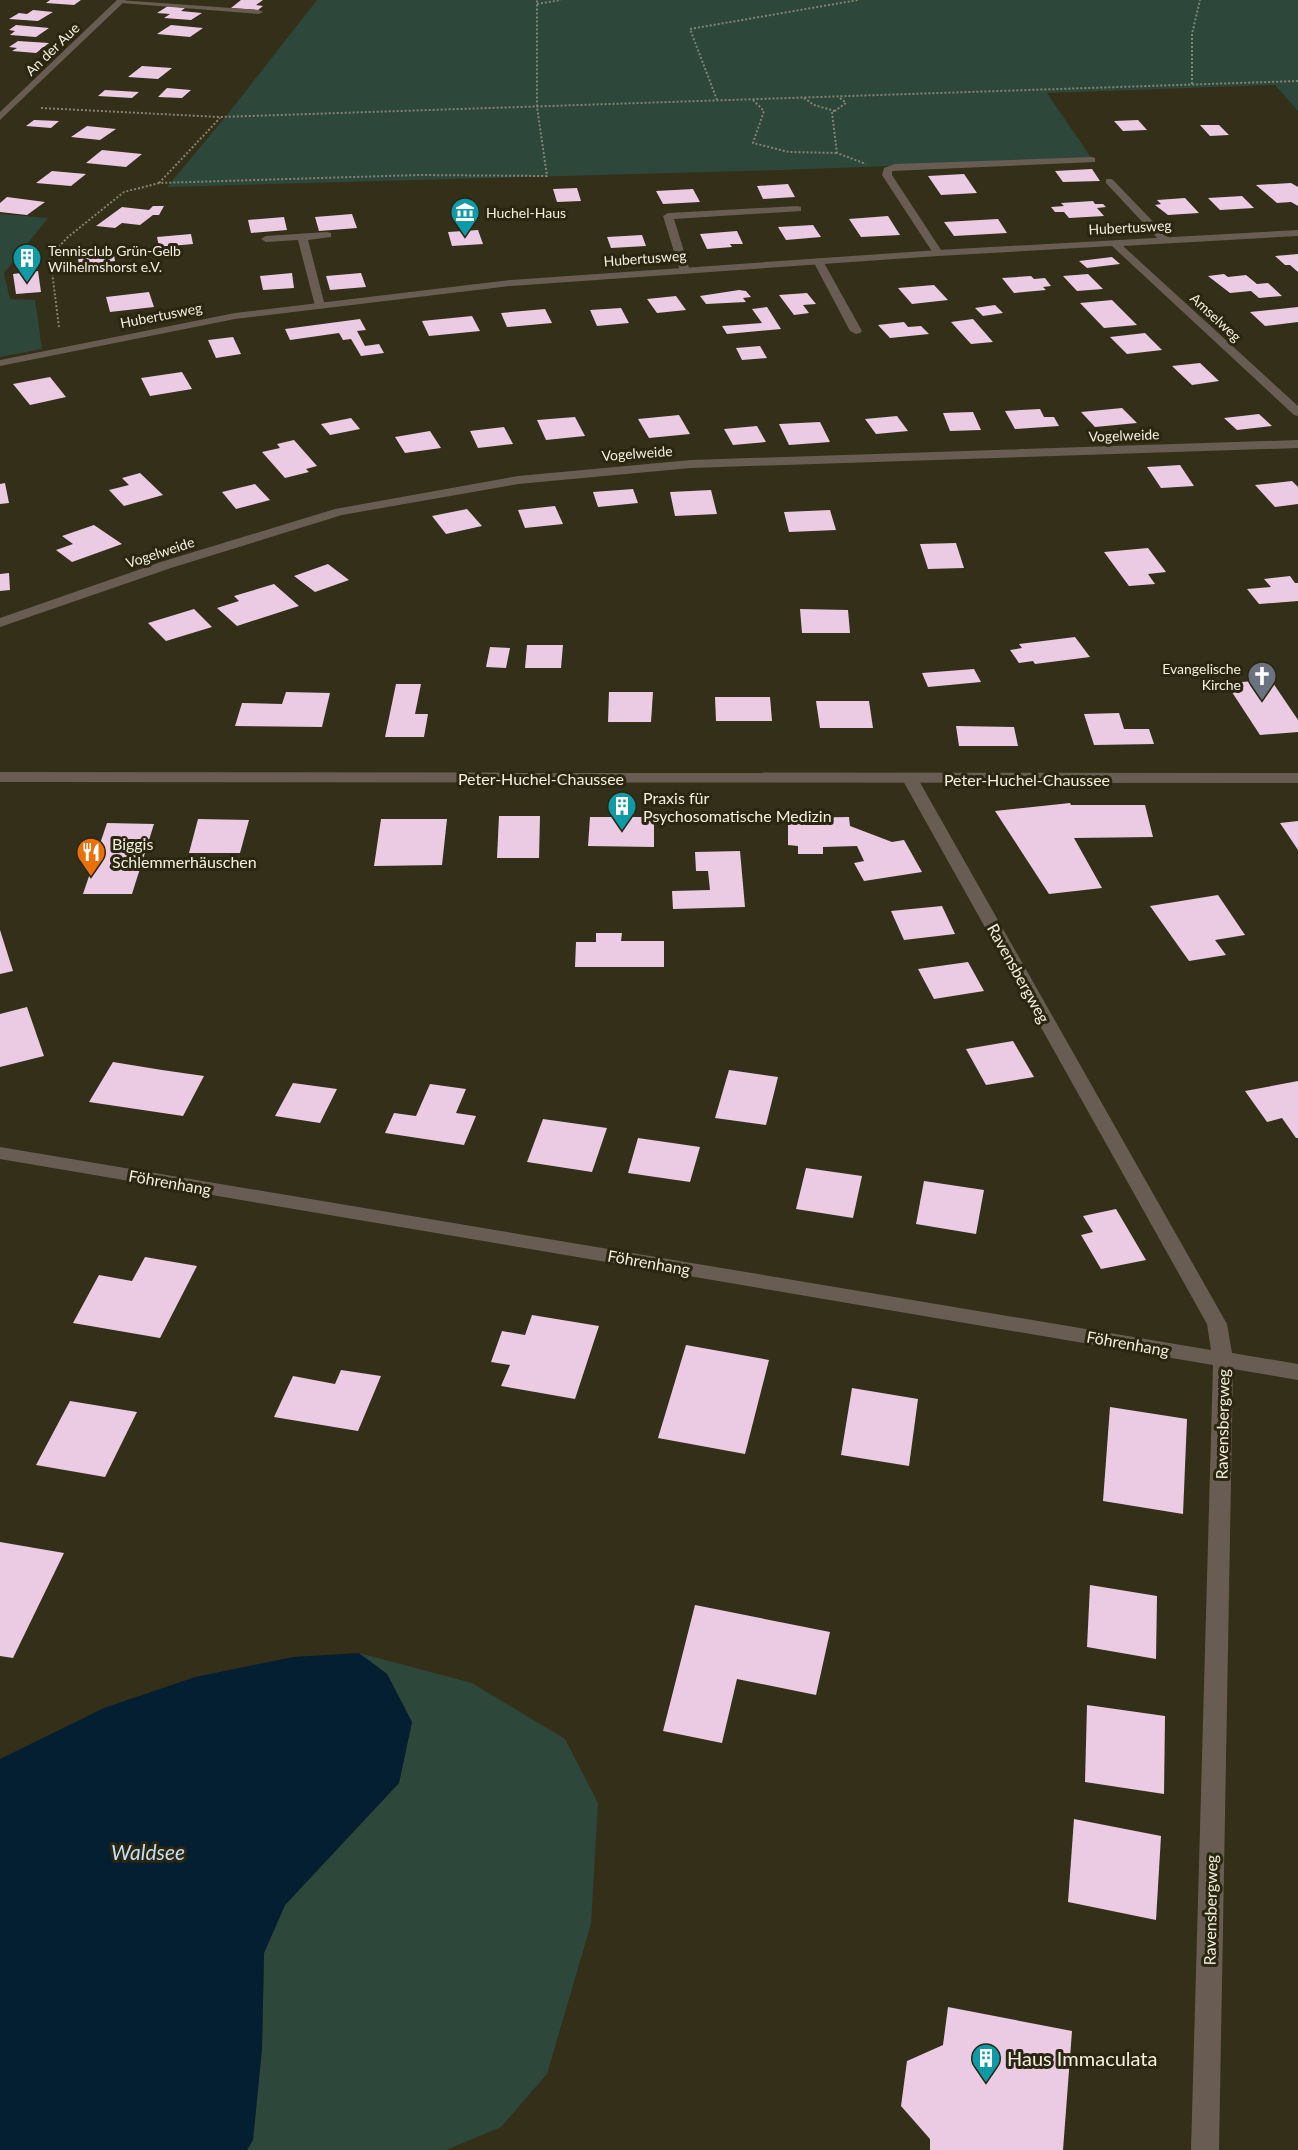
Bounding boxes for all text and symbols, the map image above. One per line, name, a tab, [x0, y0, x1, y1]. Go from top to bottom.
street label: An der Aue	[21, 19, 83, 79]
museum icon: Huchel-Haus	[449, 196, 481, 238]
place label: Huchel-Haus	[486, 204, 566, 221]
street label: Hubertusweg	[1088, 216, 1172, 238]
building icon: Tennisclub Grün-Gelb Wilhelmshorst e.V.	[11, 242, 43, 284]
place label: Tennisclub Grün-Gelb Wilhelmshorst e.V.	[48, 242, 181, 275]
street label: Hubertusweg	[603, 247, 687, 269]
street label: Amselweg	[1187, 289, 1245, 345]
street label: Hubertusweg	[119, 299, 203, 331]
street label: Vogelweide	[1088, 425, 1160, 445]
street label: Vogelweide	[601, 442, 673, 464]
street label: Vogelweide	[124, 533, 196, 571]
place label: Evangelische Kirche	[1162, 660, 1241, 693]
church icon: Evangelische Kirche	[1246, 660, 1278, 702]
street label: Peter-Huchel-Chaussee	[458, 769, 624, 788]
street label: Peter-Huchel-Chaussee	[944, 770, 1110, 789]
place label: Praxis für Psychosomatische Medizin	[643, 788, 832, 825]
building icon: Praxis für Psychosomatische Medizin	[606, 790, 638, 832]
place label: Biggis Schlemmerhäuschen	[112, 834, 257, 871]
restaurant icon: Biggis Schlemmerhäuschen	[75, 836, 107, 878]
street label: Ravensbergweg	[984, 920, 1054, 1026]
street label: Föhrenhang	[127, 1165, 213, 1199]
street label: Föhrenhang	[606, 1245, 692, 1279]
street label: Föhrenhang	[1085, 1326, 1171, 1360]
street label: Ravensbergweg	[1212, 1369, 1232, 1479]
water label: Waldsee	[111, 1839, 185, 1864]
street label: Ravensbergweg	[1200, 1855, 1220, 1965]
building icon: Haus Immaculata	[970, 2042, 1002, 2084]
place label: Haus Immaculata	[1007, 2046, 1157, 2070]

